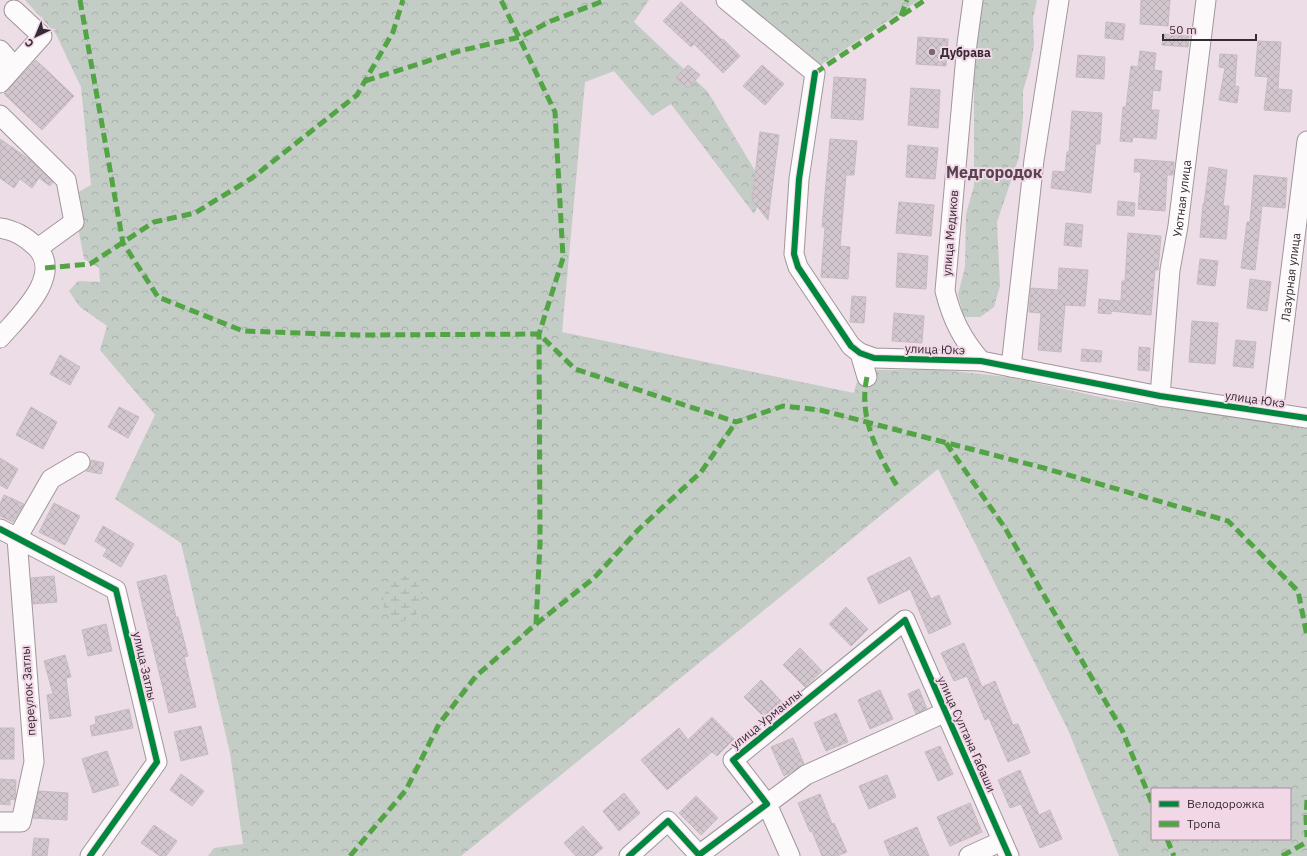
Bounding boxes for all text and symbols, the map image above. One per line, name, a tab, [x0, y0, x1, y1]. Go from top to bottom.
north arrow	[16, 16, 56, 56]
scale bar	[1163, 16, 1256, 42]
text: 50 m	[1169, 22, 1197, 37]
text: С	[22, 36, 36, 51]
place label: Дубрава	[940, 45, 991, 60]
marker: Дубрава	[927, 47, 937, 57]
street label: Уютная улица	[1169, 158, 1194, 238]
district label: Медгородок	[946, 162, 1042, 182]
street label: улица Медиков	[939, 189, 961, 277]
street label: Лазурная улица	[1277, 231, 1303, 322]
street label: улица Юкэ	[905, 340, 965, 358]
street label: улица Юкэ	[1224, 387, 1286, 411]
street label: улица Затлы	[130, 630, 160, 702]
street label: переулок Затлы	[17, 646, 39, 736]
street label: улица Султана Габаши	[935, 674, 999, 794]
street label: улица Урманлы	[727, 686, 805, 752]
legend	[1151, 788, 1291, 840]
text: Велодорожка	[1187, 796, 1265, 811]
text: Тропа	[1187, 816, 1221, 831]

